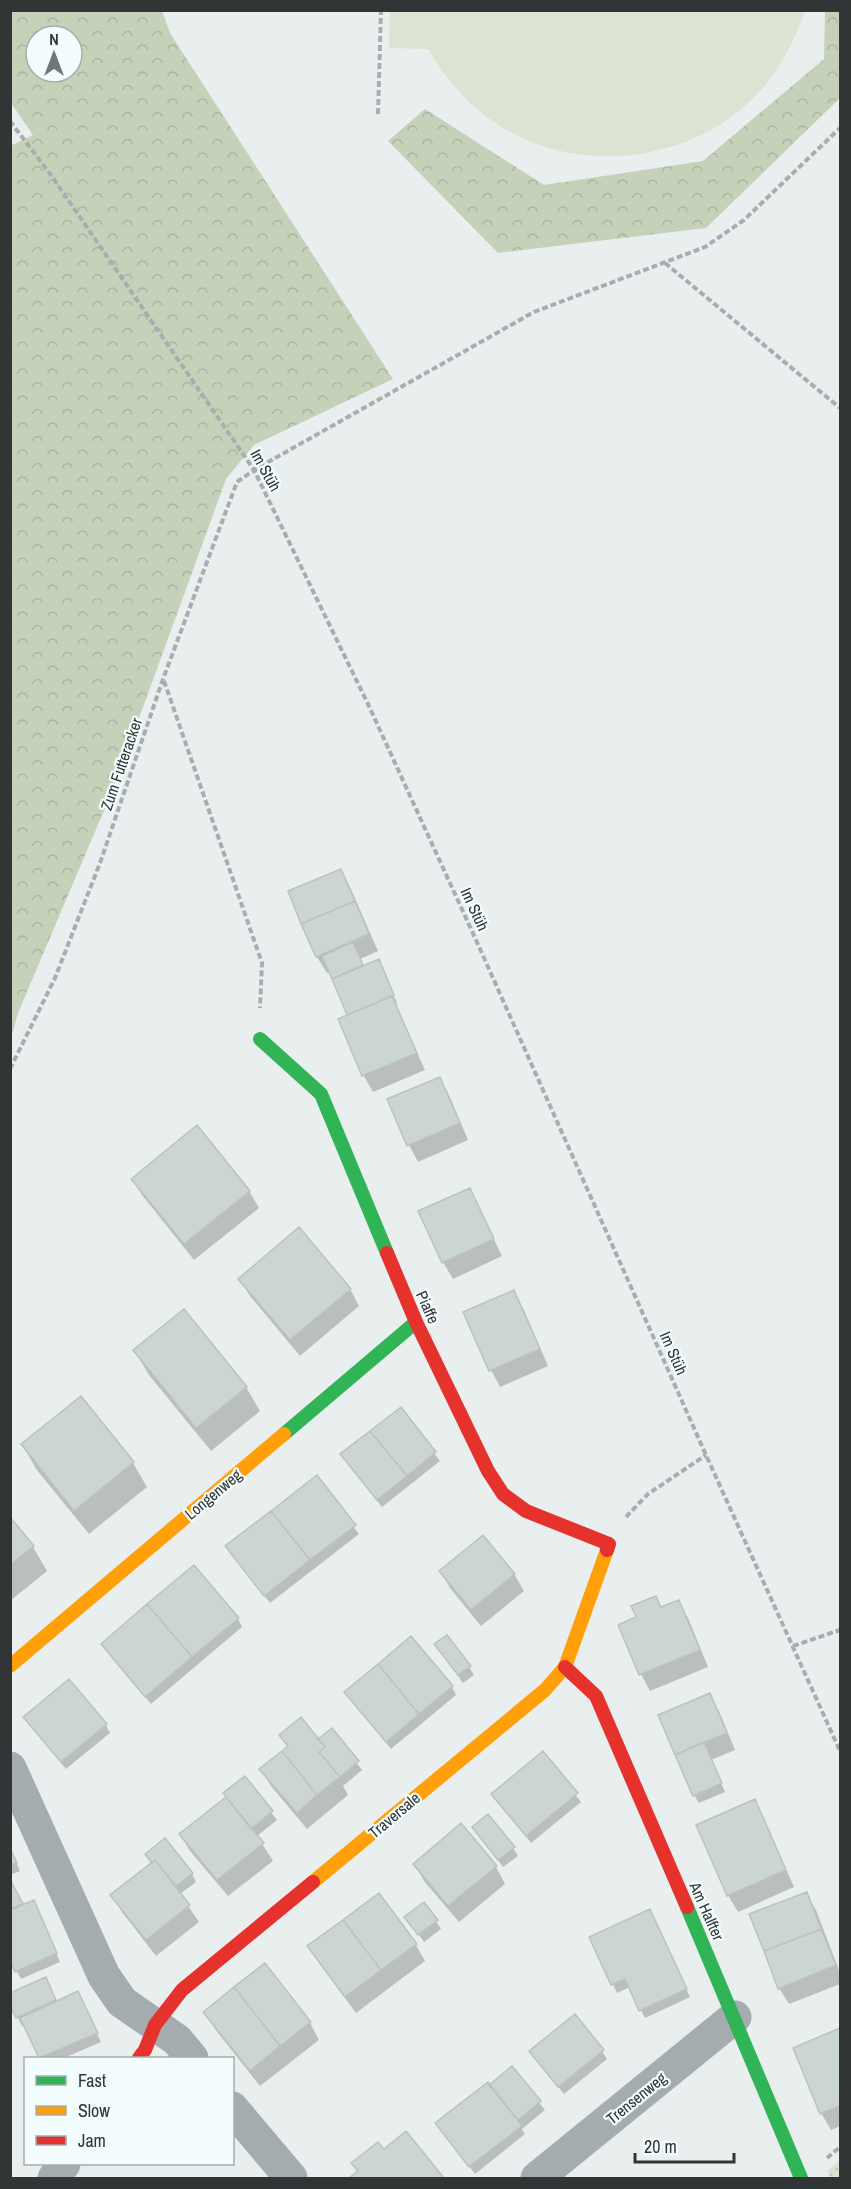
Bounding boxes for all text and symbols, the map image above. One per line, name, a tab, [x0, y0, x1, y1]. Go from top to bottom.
north arrow	[24, 24, 84, 84]
text: N	[49, 28, 59, 50]
street label: Im Stüh	[245, 445, 287, 495]
street label: Zum Futteracker	[95, 714, 147, 813]
street label: Im Stüh	[455, 884, 495, 934]
street label: Piaffe	[411, 1287, 445, 1327]
street label: Im Stüh	[655, 1328, 693, 1378]
street label: Longenweg	[180, 1463, 247, 1524]
street label: Traversale	[363, 1787, 425, 1843]
street label: Am Halfter	[684, 1877, 730, 1944]
legend	[24, 2057, 234, 2165]
street label: Trensenweg	[601, 2066, 671, 2129]
text: Fast	[78, 2068, 106, 2093]
text: Slow	[78, 2098, 110, 2123]
scale bar	[635, 2126, 734, 2164]
text: Jam	[78, 2128, 106, 2153]
text: 20 m	[644, 2134, 677, 2159]

